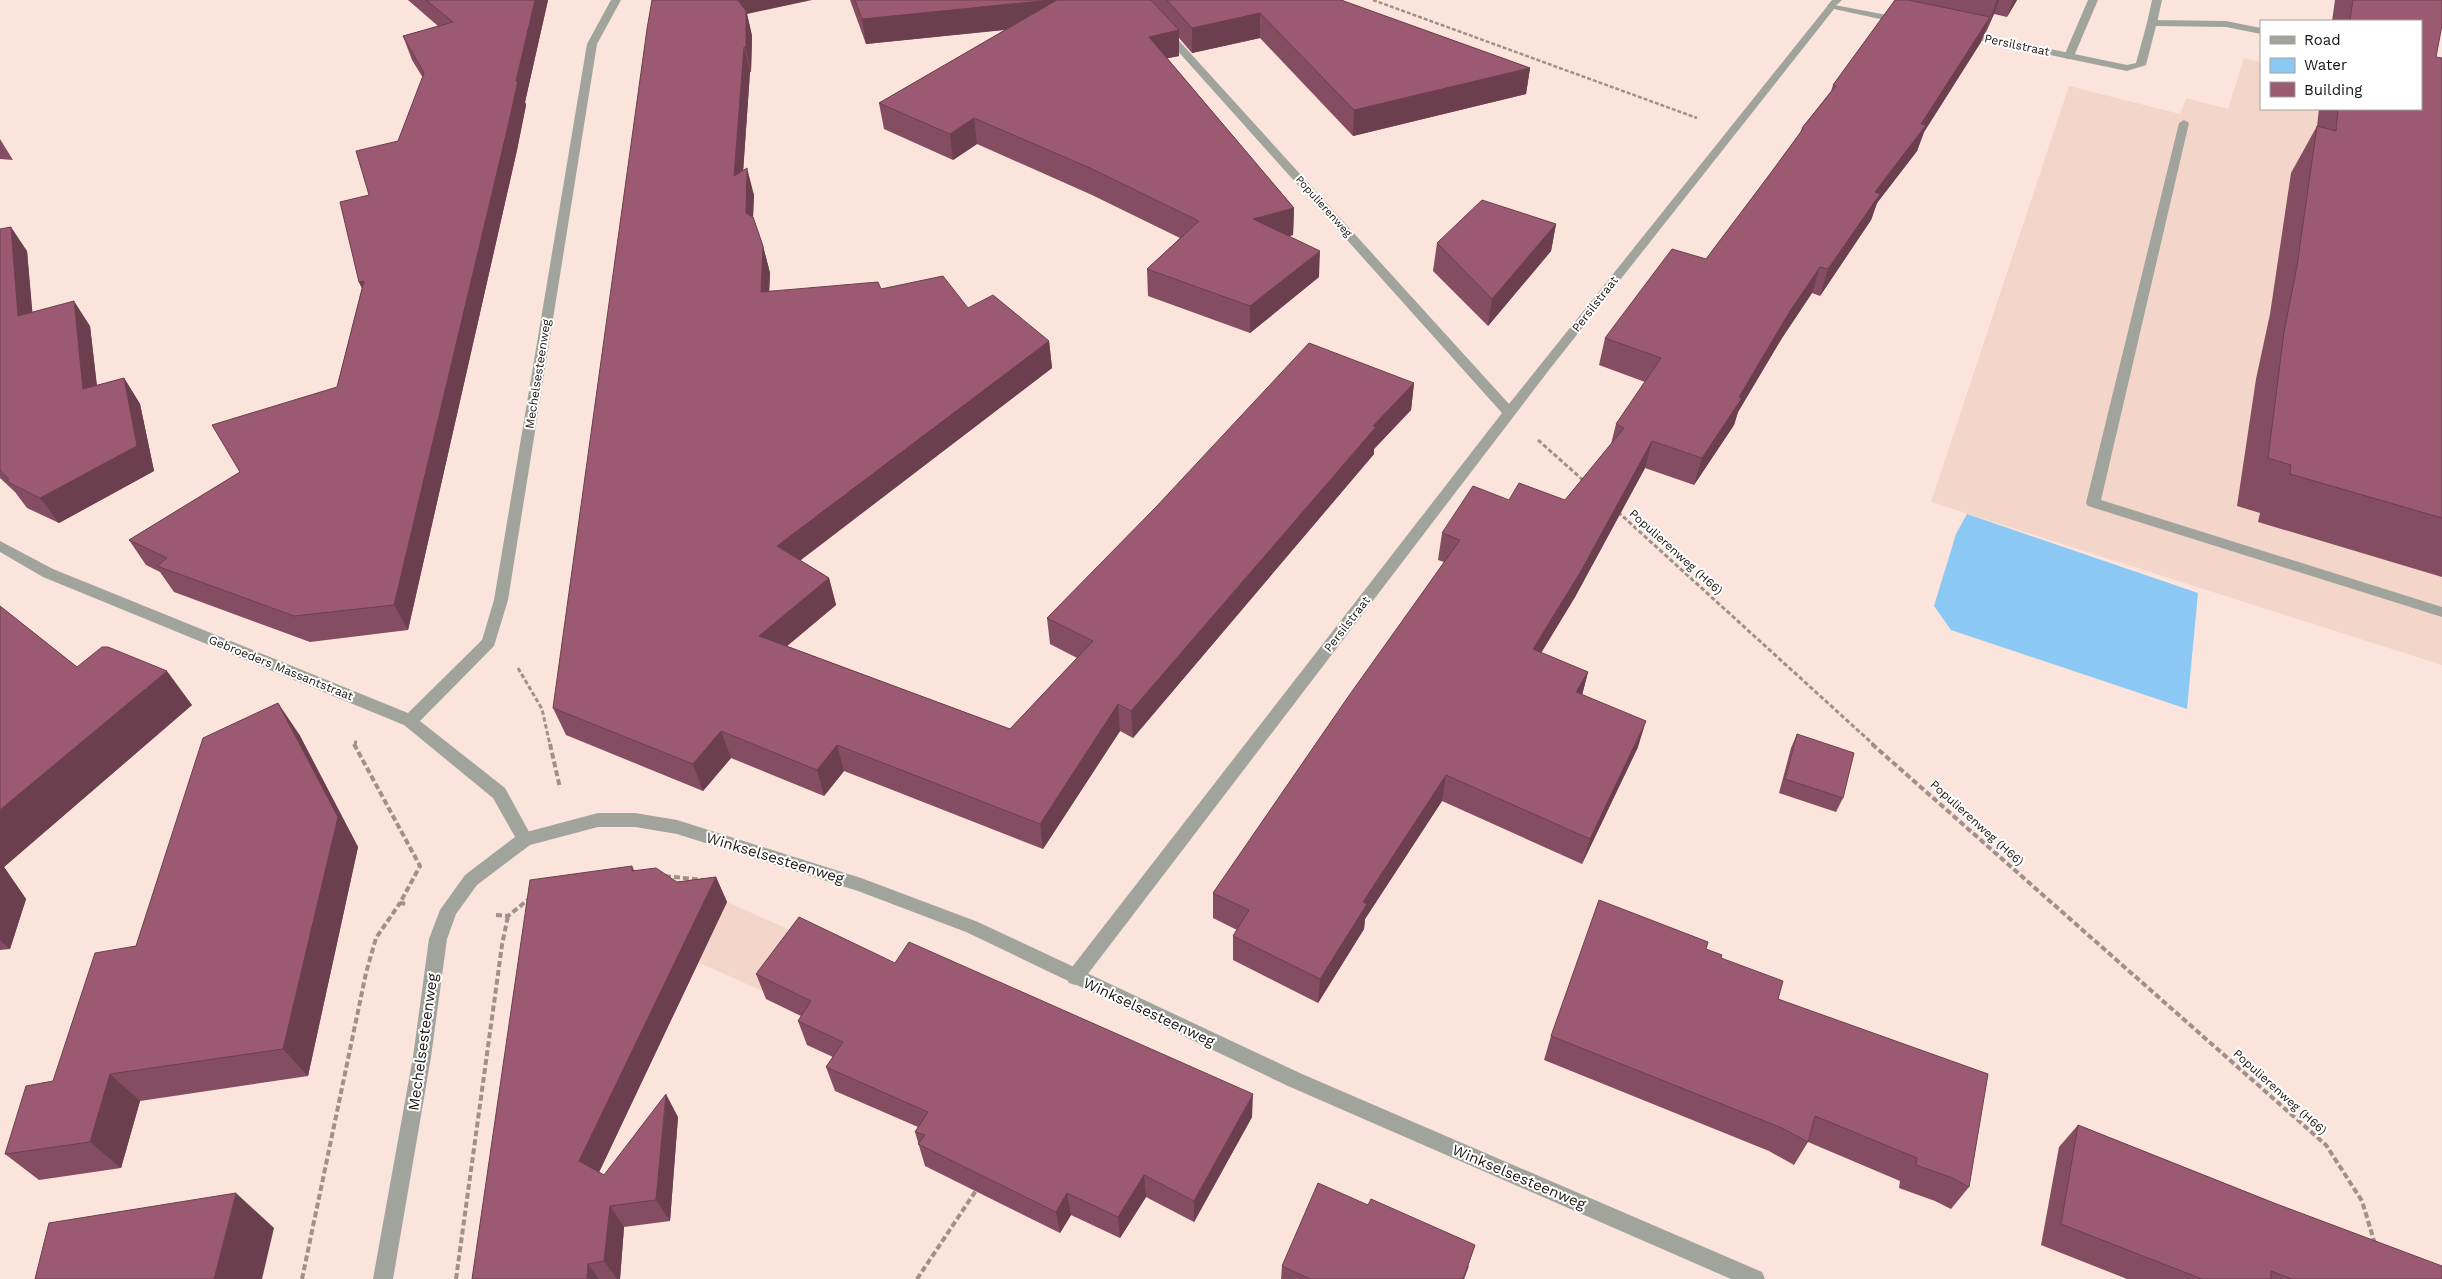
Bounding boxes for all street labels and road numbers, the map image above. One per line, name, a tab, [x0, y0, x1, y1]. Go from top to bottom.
street label: Persilstraat	[1983, 31, 2051, 59]
street label: Populierenweg	[1293, 173, 1355, 240]
street label: Persilstraat	[1569, 274, 1621, 334]
street label: Mechelsesteenweg	[522, 318, 554, 430]
street label: Populierenweg (H66)	[1626, 506, 1726, 598]
street label: Persilstraat	[1321, 594, 1373, 654]
street label: Gebroeders Massantstraat	[207, 633, 355, 703]
street label: Populierenweg (H66)	[1927, 777, 2027, 869]
street label: Winkselsesteenweg	[704, 828, 846, 888]
street label: Mechelsesteenweg	[404, 972, 442, 1112]
street label: Winkselsesteenweg	[1080, 974, 1218, 1050]
street label: Populierenweg (H66)	[2230, 1046, 2330, 1138]
street label: Winkselsesteenweg	[1450, 1141, 1589, 1213]

